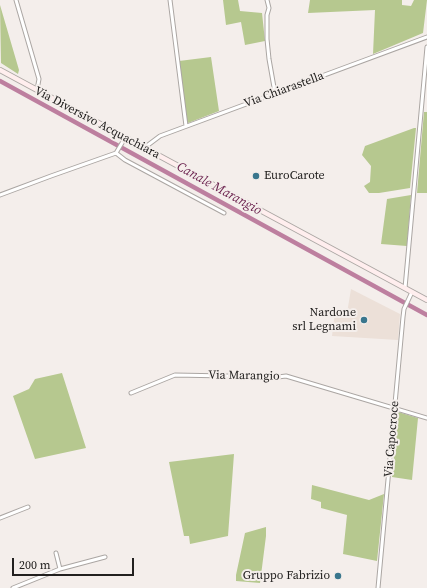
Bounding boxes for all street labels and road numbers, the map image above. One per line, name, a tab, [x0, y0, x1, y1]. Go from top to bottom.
street label: Via Chiarastella	[242, 69, 326, 111]
street label: Via Diversivo Acquachiara	[32, 84, 162, 162]
street label: Via Marangio	[208, 368, 280, 384]
street label: Via Capocroce	[381, 400, 403, 478]

